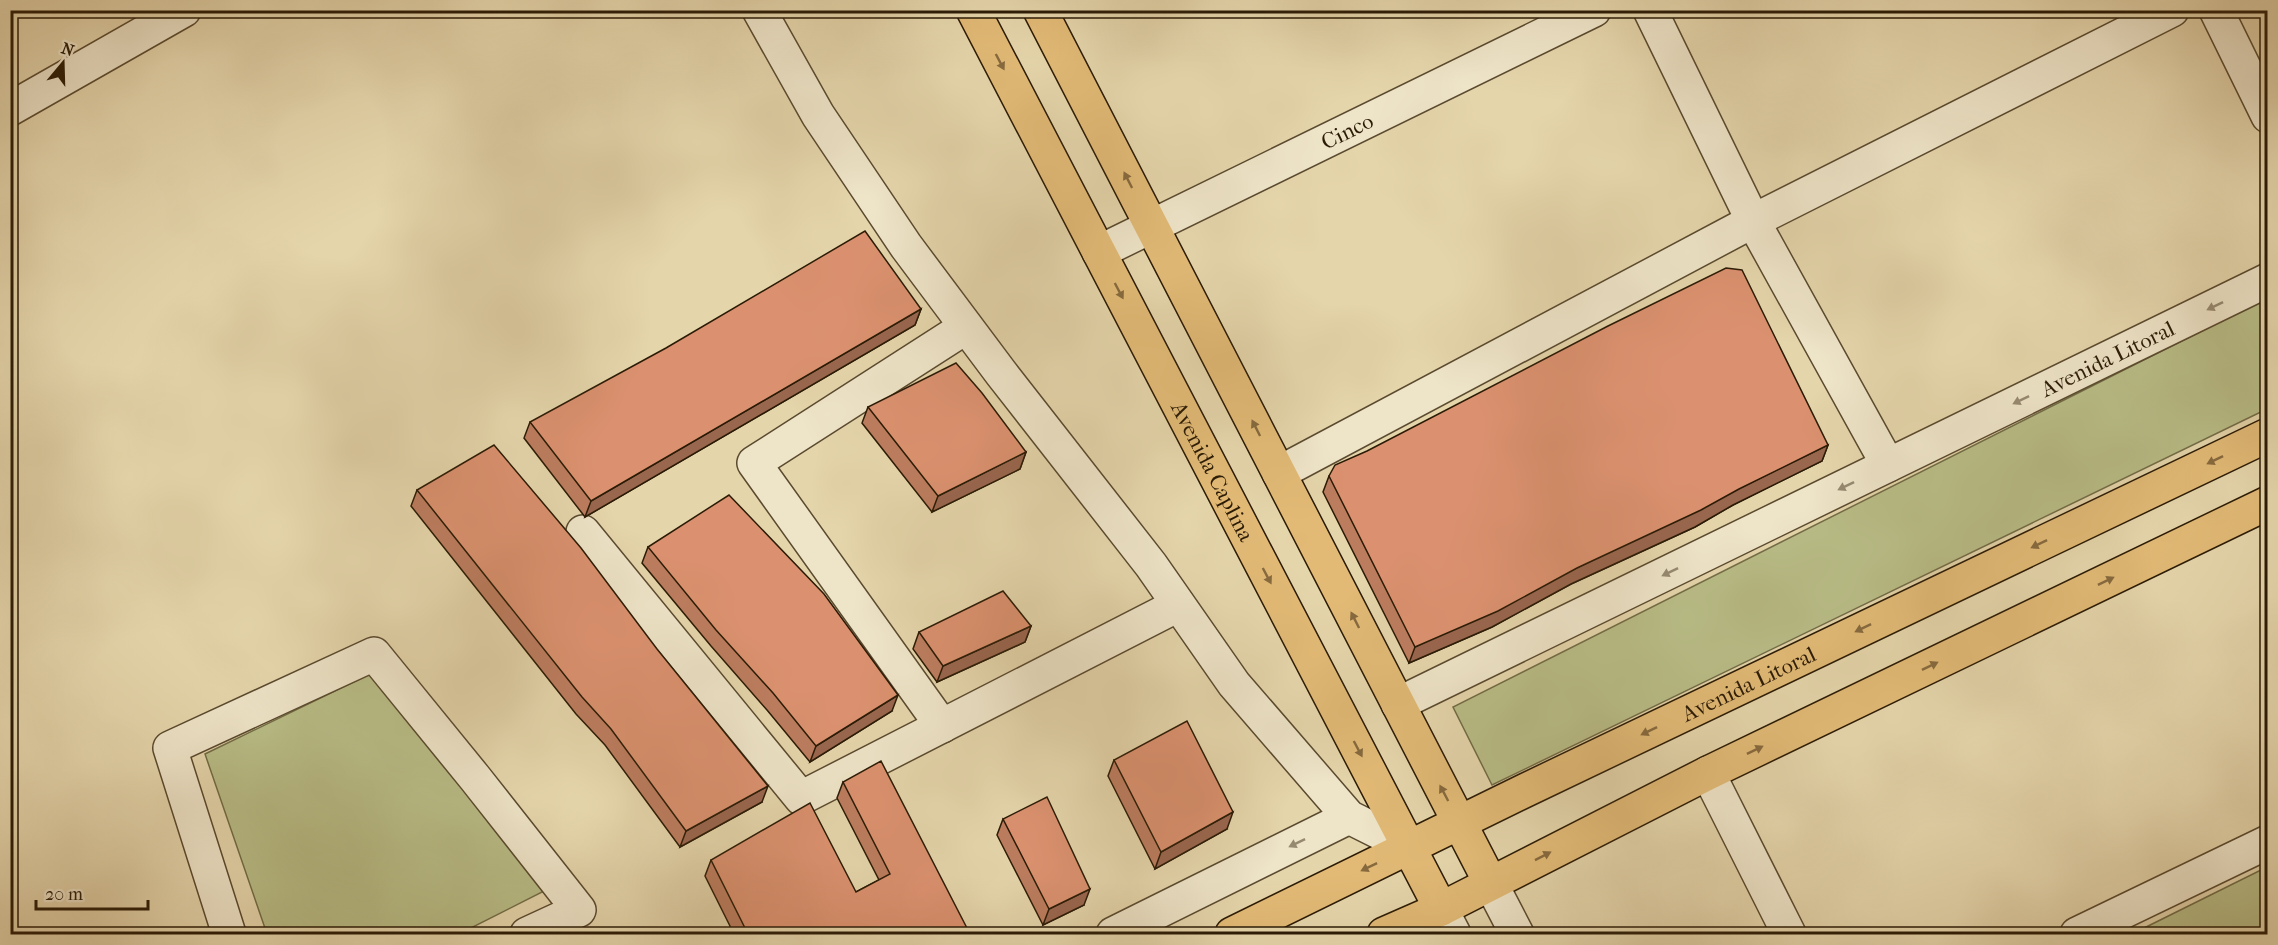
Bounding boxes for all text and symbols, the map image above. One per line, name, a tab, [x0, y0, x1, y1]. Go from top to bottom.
north arrow	[33, 33, 93, 93]
text: N	[59, 38, 77, 61]
one-way arrow	[995, 54, 1005, 71]
street label: Cinco	[1317, 108, 1378, 155]
one-way arrow	[1123, 171, 1133, 188]
one-way arrow	[1114, 283, 1124, 300]
one-way arrow	[2206, 300, 2224, 310]
street label: Avenida Litoral	[2036, 316, 2179, 403]
one-way arrow	[2012, 396, 2029, 405]
street label: Avenida Caplina	[1165, 397, 1260, 547]
one-way arrow	[1251, 419, 1261, 436]
one-way arrow	[2206, 455, 2223, 464]
one-way arrow	[1837, 482, 1854, 491]
one-way arrow	[2030, 540, 2047, 549]
one-way arrow	[1262, 567, 1272, 585]
one-way arrow	[1662, 567, 1679, 576]
one-way arrow	[2098, 576, 2115, 586]
one-way arrow	[1350, 611, 1360, 629]
one-way arrow	[1854, 624, 1871, 633]
street label: Avenida Litoral	[1677, 641, 1820, 728]
one-way arrow	[1922, 661, 1939, 670]
one-way arrow	[1641, 726, 1658, 735]
one-way arrow	[1352, 740, 1362, 758]
one-way arrow	[1746, 746, 1763, 755]
one-way arrow	[1439, 784, 1449, 801]
one-way arrow	[1288, 839, 1305, 848]
one-way arrow	[1534, 851, 1551, 861]
one-way arrow	[1361, 862, 1378, 871]
scale bar	[36, 873, 148, 911]
text: 20 m	[45, 884, 83, 905]

